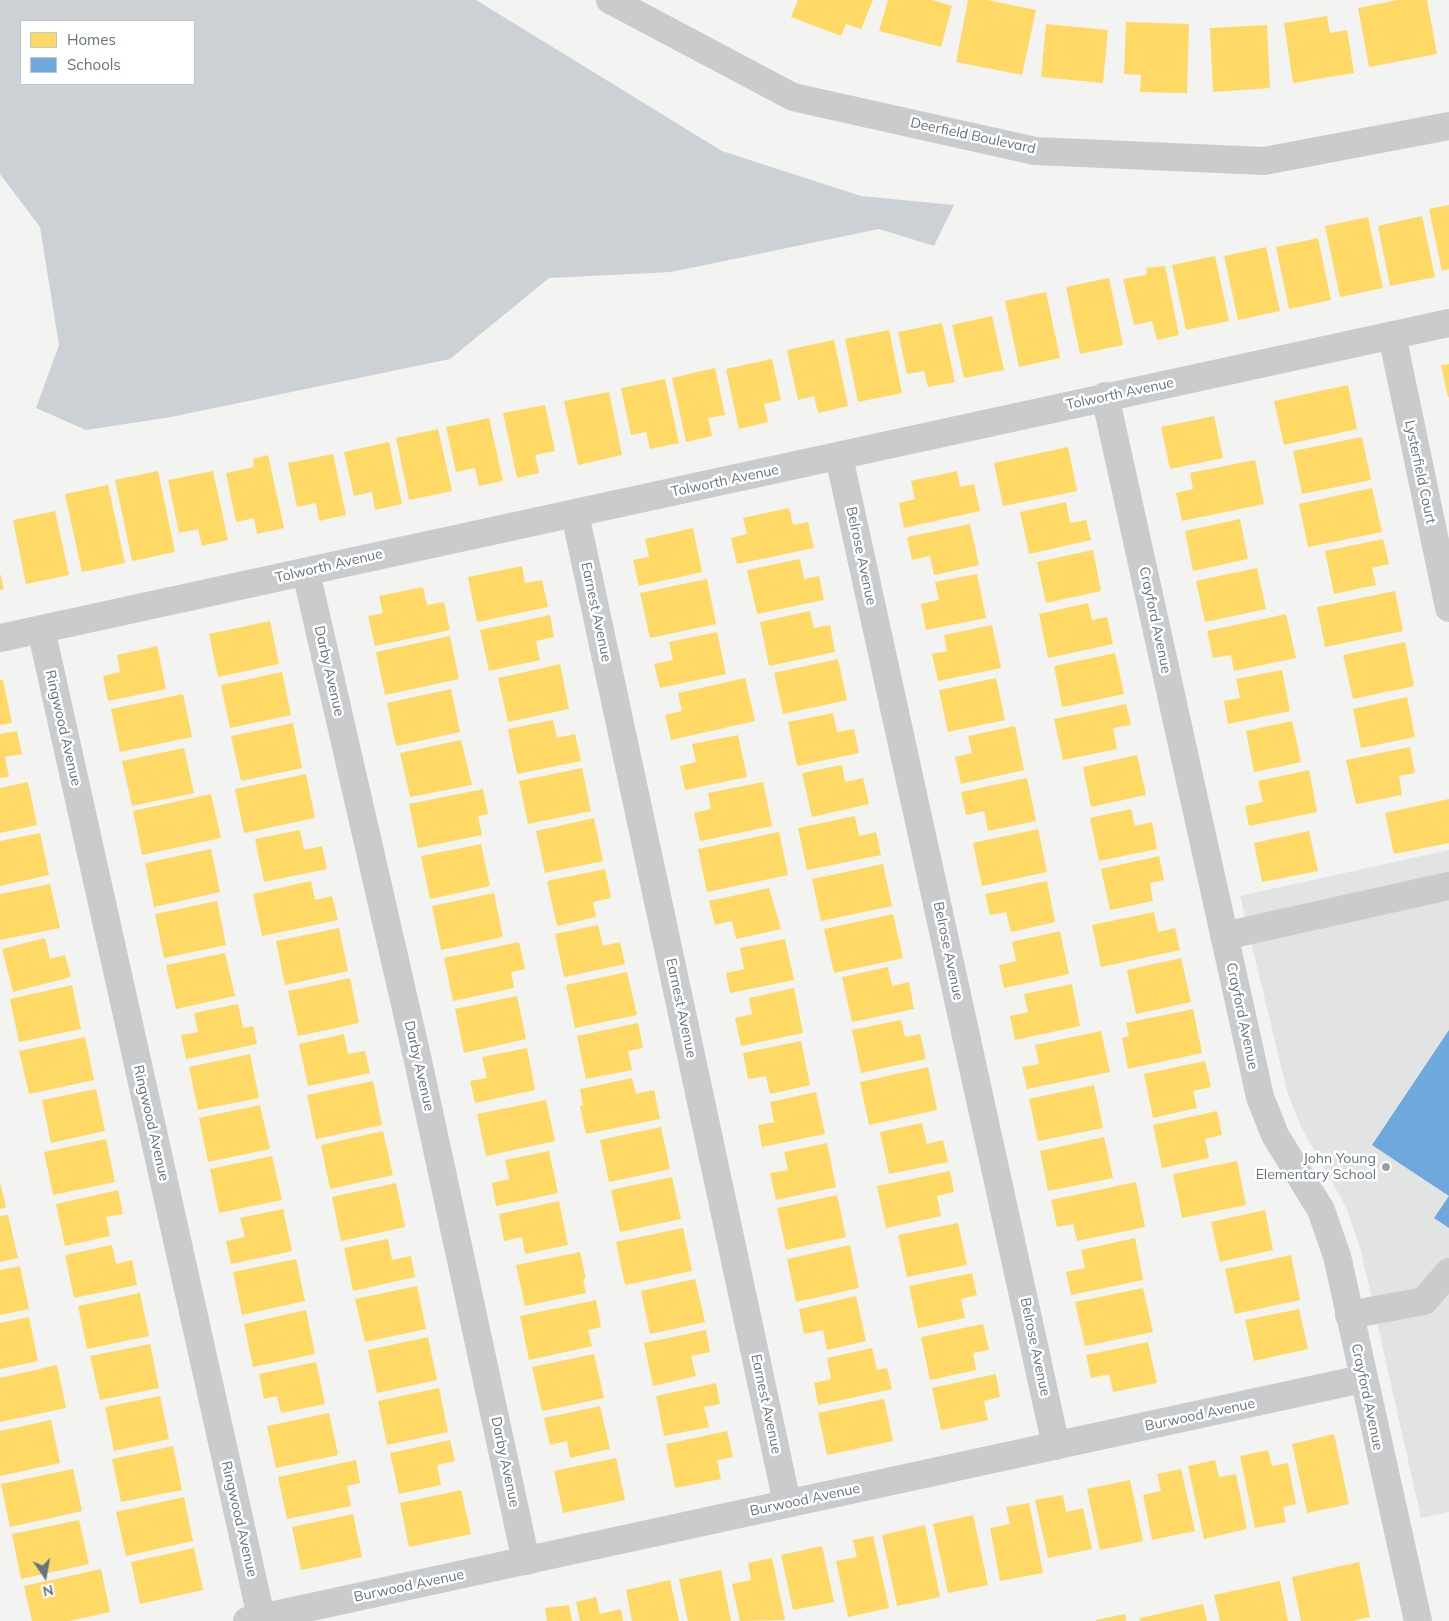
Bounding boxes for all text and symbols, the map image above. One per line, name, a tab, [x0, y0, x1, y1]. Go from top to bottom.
legend	[20, 20, 195, 85]
text: Homes	[67, 30, 116, 49]
text: Schools	[67, 55, 121, 74]
street label: Deerfield Boulevard	[909, 115, 1037, 157]
street label: Tolworth Avenue	[1065, 374, 1175, 414]
street label: Lysterfield Court	[1401, 419, 1439, 525]
street label: Tolworth Avenue	[670, 461, 780, 501]
street label: Belrose Avenue	[842, 505, 880, 607]
street label: Tolworth Avenue	[274, 545, 384, 587]
street label: Earnest Avenue	[577, 561, 615, 663]
street label: Crayford Avenue	[1135, 565, 1175, 675]
street label: Darby Avenue	[310, 624, 348, 718]
street label: Ringwood Avenue	[41, 668, 85, 788]
street label: Belrose Avenue	[929, 900, 967, 1002]
street label: Earnest Avenue	[662, 957, 700, 1059]
street label: Crayford Avenue	[1222, 961, 1262, 1071]
street label: Darby Avenue	[400, 1019, 438, 1113]
street label: Ringwood Avenue	[129, 1063, 173, 1183]
place label: John Young Elementary School	[1256, 1151, 1376, 1184]
marker: John Young Elementary School	[1380, 1161, 1392, 1173]
street label: Belrose Avenue	[1016, 1296, 1054, 1398]
street label: Crayford Avenue	[1347, 1342, 1387, 1452]
street label: Earnest Avenue	[747, 1353, 785, 1455]
street label: Burwood Avenue	[1143, 1395, 1257, 1435]
street label: Darby Avenue	[487, 1415, 523, 1509]
street label: Ringwood Avenue	[217, 1459, 261, 1579]
street label: Burwood Avenue	[748, 1480, 862, 1520]
north arrow	[20, 1551, 70, 1601]
street label: Burwood Avenue	[352, 1566, 466, 1606]
text: N	[41, 1581, 55, 1601]

